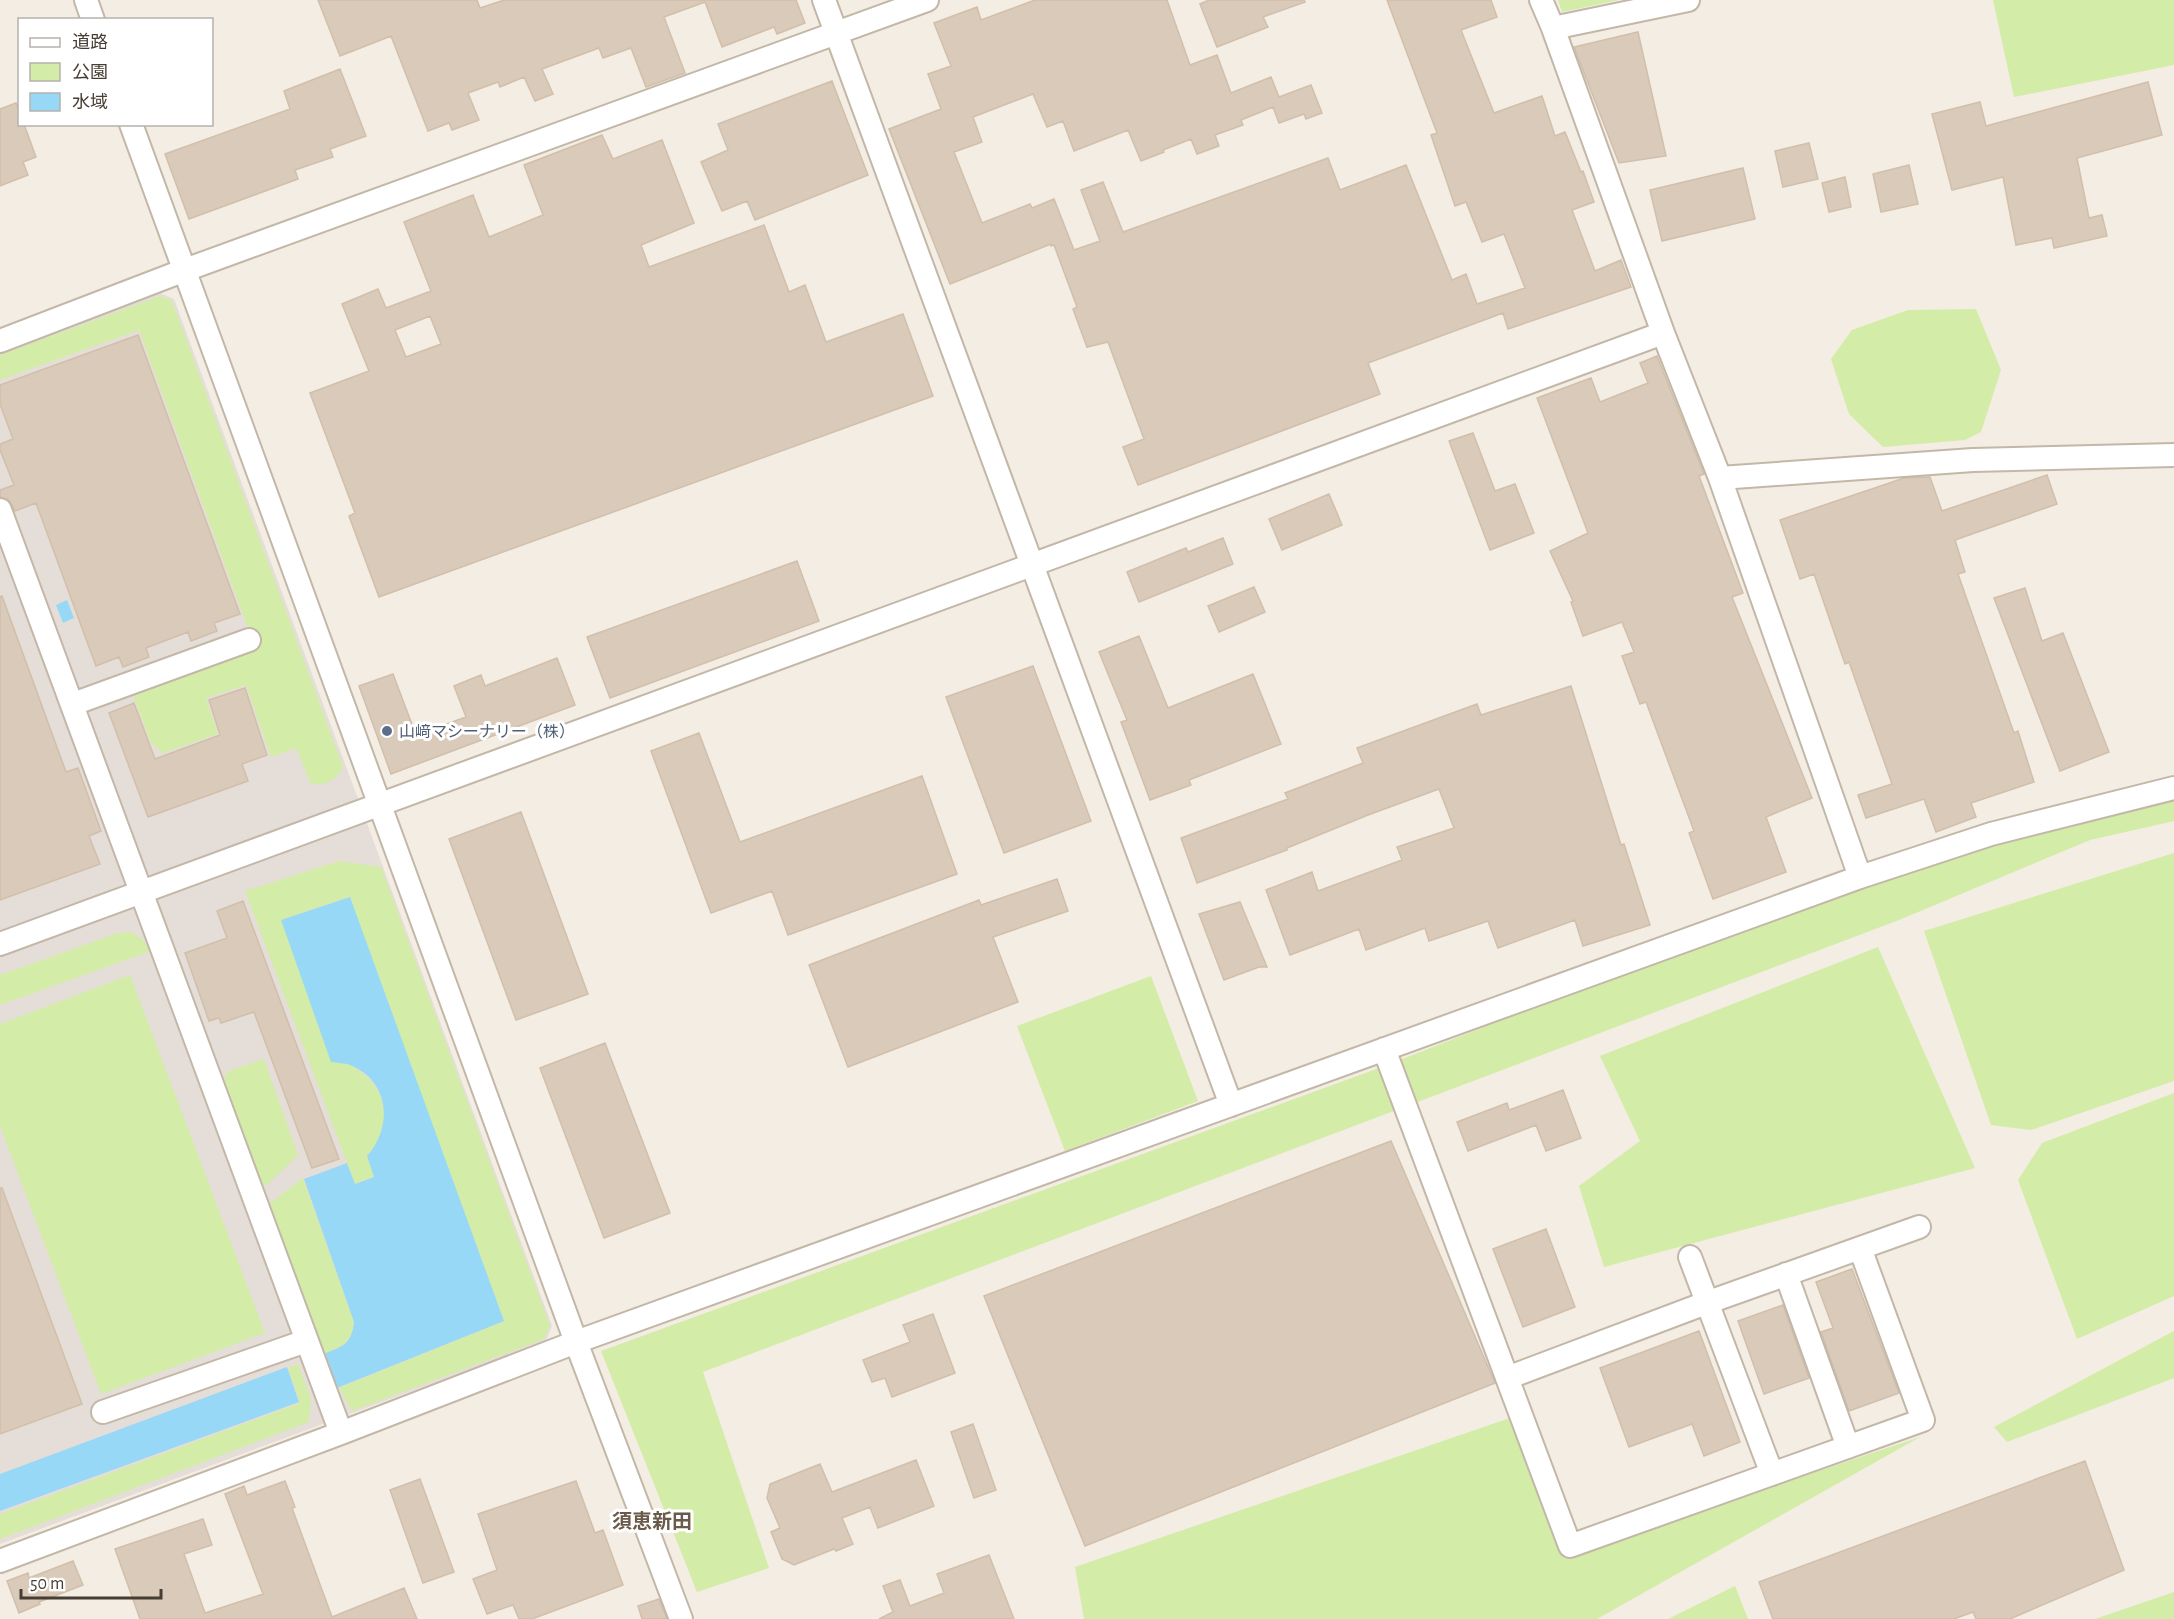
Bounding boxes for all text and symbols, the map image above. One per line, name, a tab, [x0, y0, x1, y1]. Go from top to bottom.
legend	[18, 18, 213, 126]
text: 道路	[72, 32, 108, 52]
text: 公園	[72, 63, 108, 82]
text: 水域	[72, 93, 108, 112]
place label: 山﨑マシーナリー（株）	[399, 723, 575, 740]
marker: 山﨑マシーナリー（株）	[380, 724, 394, 738]
district label: 須恵新田	[612, 1511, 692, 1532]
scale bar	[21, 1562, 160, 1600]
text: 50 m	[30, 1575, 64, 1593]

